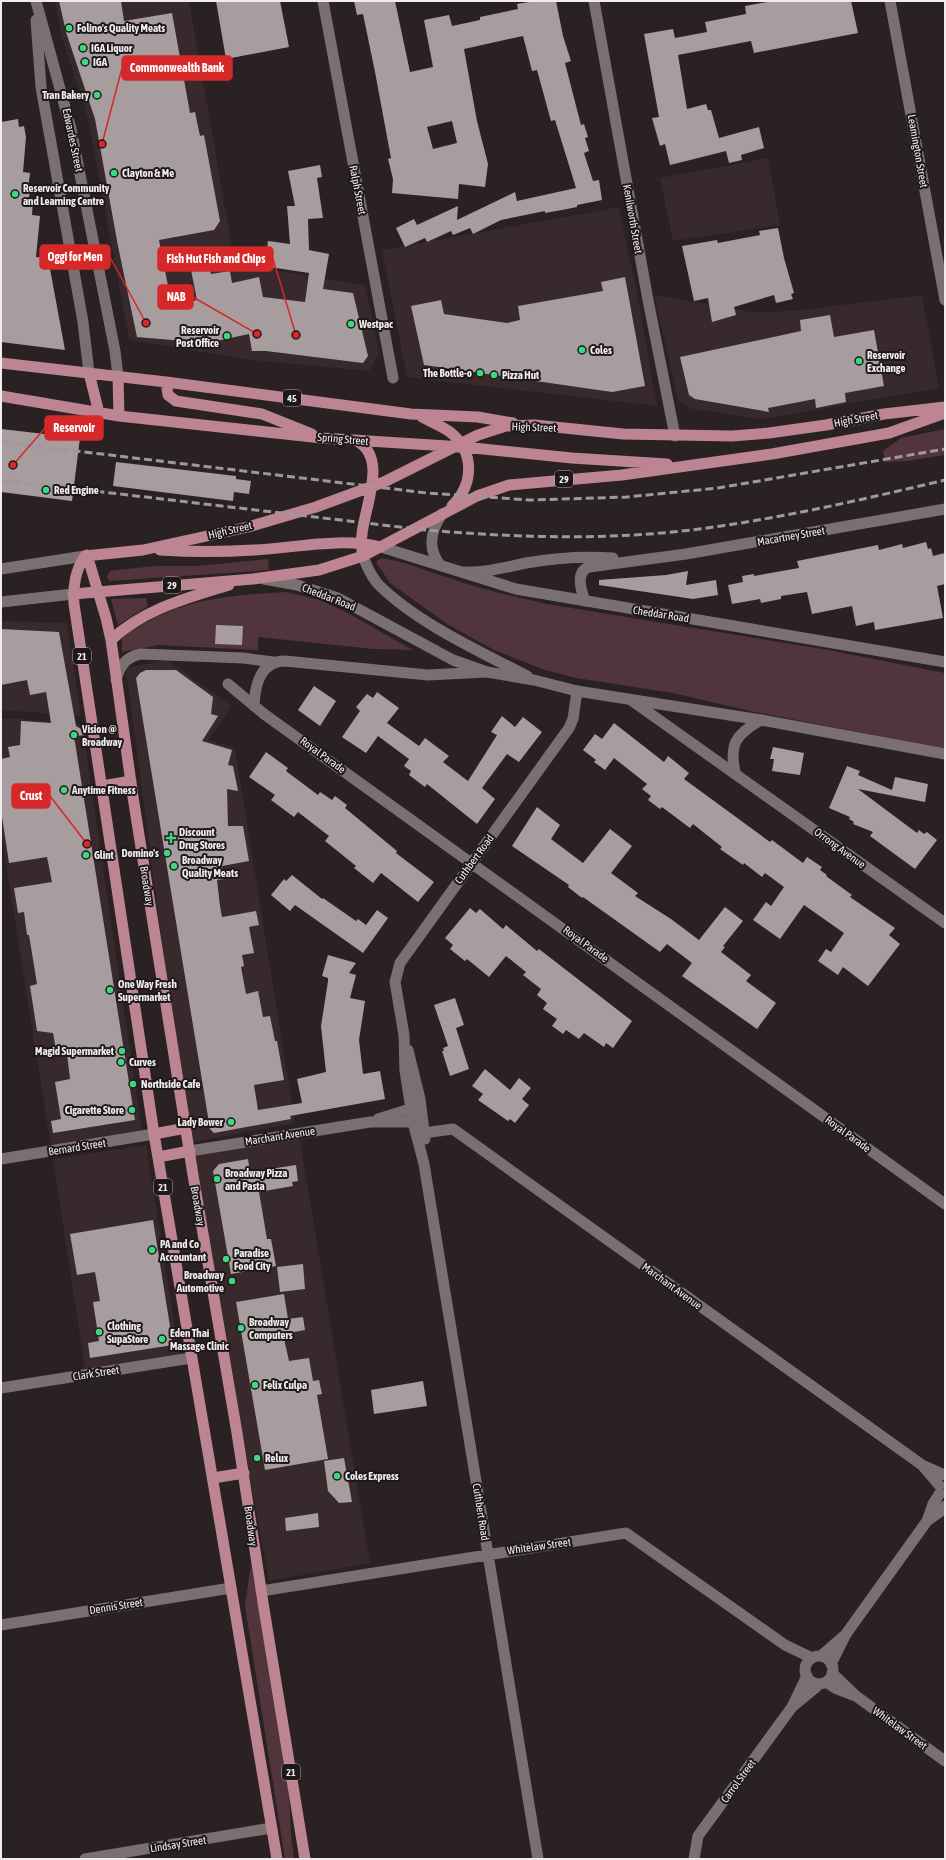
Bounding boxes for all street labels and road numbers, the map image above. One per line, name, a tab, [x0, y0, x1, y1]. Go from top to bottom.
street label: Edwardes Street	[60, 107, 86, 173]
street label: Leamington Street	[906, 113, 930, 189]
street label: Ralph Street	[347, 164, 369, 216]
street label: Kenilworth Street	[621, 184, 645, 254]
road number: 45	[283, 390, 301, 406]
street label: High Street	[833, 409, 879, 429]
street label: High Street	[511, 420, 557, 434]
street label: Spring Street	[317, 431, 369, 447]
road number: 29	[555, 471, 573, 487]
street label: High Street	[207, 519, 253, 541]
street label: Macartney Street	[756, 524, 826, 548]
road number: 29	[163, 577, 181, 593]
street label: Cheddar Road	[300, 581, 358, 613]
street label: Cheddar Road	[632, 604, 690, 624]
road number: 21	[73, 648, 91, 664]
street label: Royal Parade	[298, 735, 348, 775]
street label: Orrong Avenue	[812, 825, 868, 871]
street label: Cuthbert Road	[452, 832, 496, 886]
street label: Broadway	[138, 865, 156, 907]
street label: Royal Parade	[561, 924, 611, 964]
street label: Royal Parade	[823, 1114, 873, 1154]
street label: Marchant Avenue	[244, 1125, 316, 1147]
street label: Bernard Street	[47, 1137, 107, 1157]
road number: 21	[154, 1179, 172, 1195]
street label: Broadway	[189, 1185, 207, 1227]
street label: Marchant Avenue	[640, 1260, 704, 1312]
street label: Clark Street	[72, 1363, 120, 1383]
street label: Cuthbert Road	[471, 1483, 491, 1541]
street label: Broadway	[242, 1505, 260, 1547]
street label: Whitelaw Street	[506, 1536, 572, 1556]
street label: Dennis Street	[88, 1596, 144, 1616]
street label: Whitelaw Street	[871, 1704, 929, 1752]
street label: Carrol Street	[718, 1757, 758, 1805]
road number: 21	[282, 1764, 300, 1780]
street label: Lindsay Street	[149, 1834, 207, 1854]

